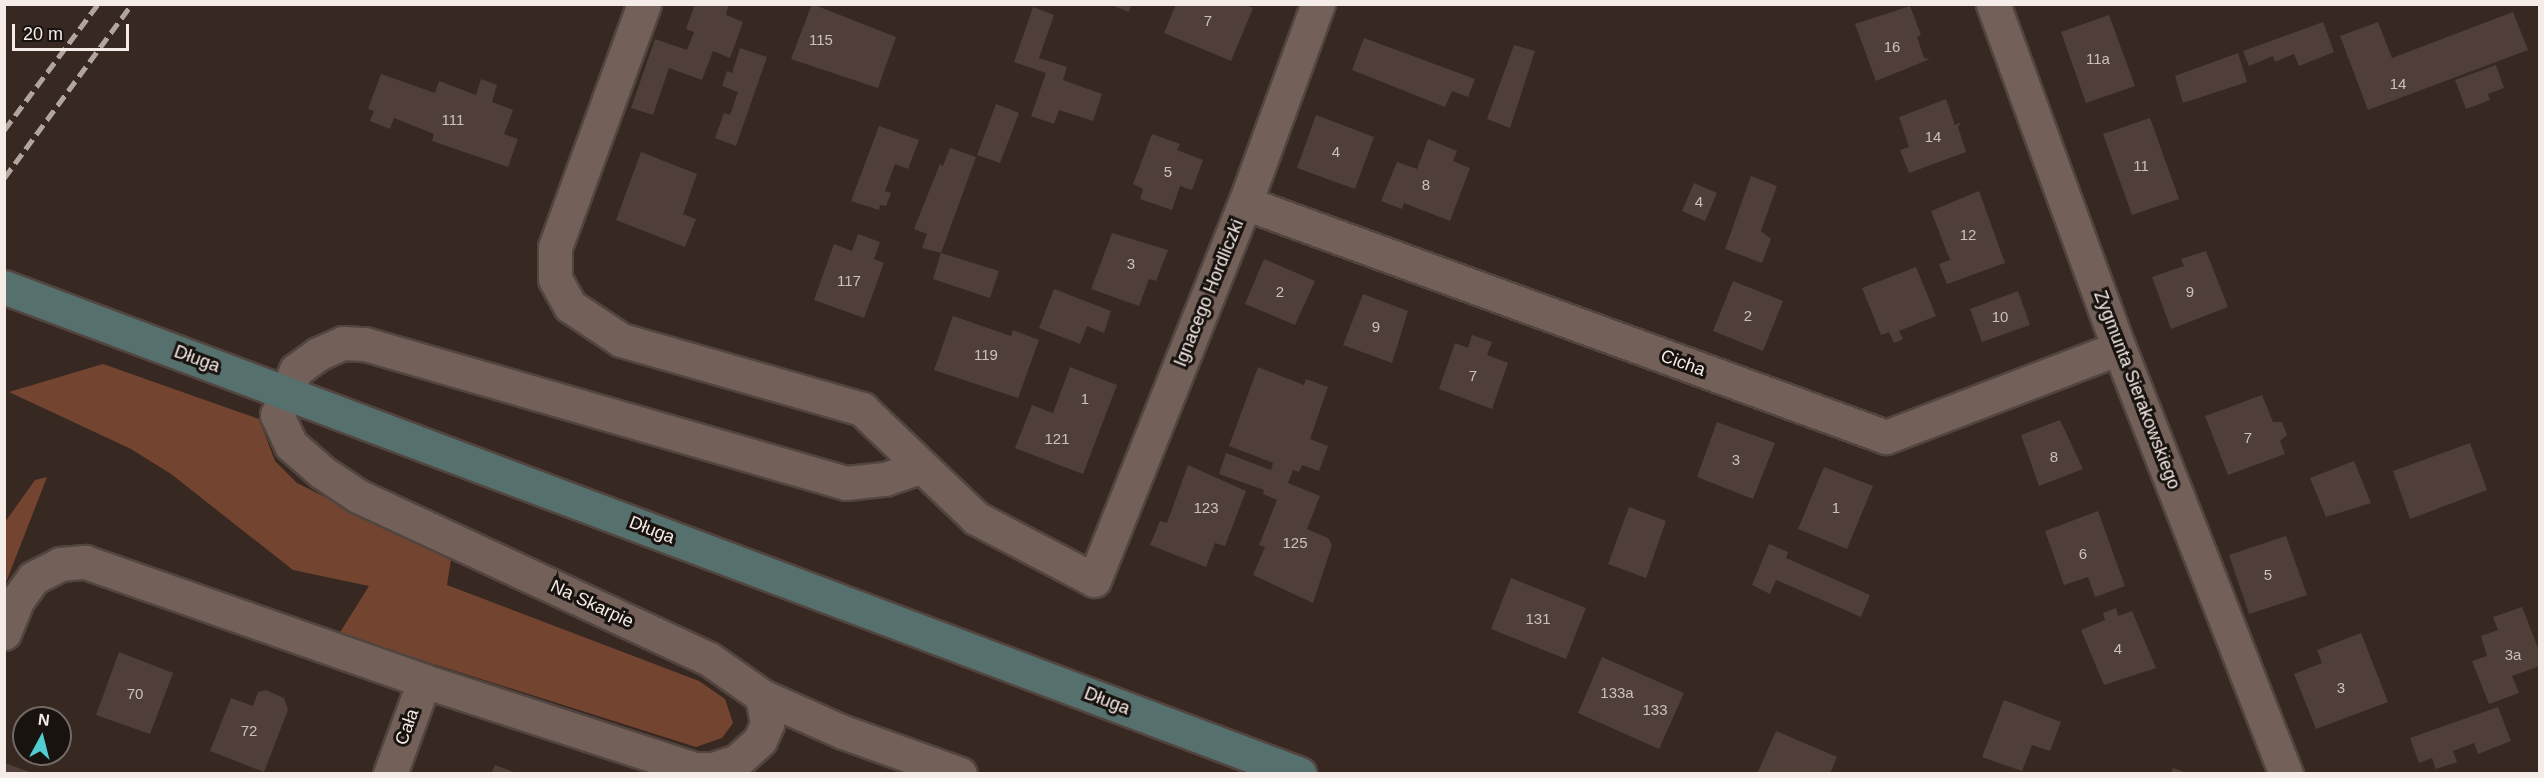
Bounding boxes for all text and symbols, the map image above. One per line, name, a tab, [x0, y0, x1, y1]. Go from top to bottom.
scale bar	[15, 12, 132, 50]
house number: 7	[1204, 12, 1212, 30]
text: 20 m	[23, 24, 63, 44]
house number: 115	[809, 31, 833, 49]
house number: 16	[1884, 38, 1900, 56]
house number: 11a	[2086, 50, 2110, 68]
house number: 14	[2390, 75, 2406, 93]
house number: 111	[442, 111, 464, 129]
house number: 14	[1925, 128, 1941, 146]
house number: 4	[1332, 143, 1340, 161]
house number: 11	[2133, 157, 2149, 175]
house number: 5	[1164, 163, 1172, 181]
house number: 8	[1422, 176, 1430, 194]
house number: 4	[1695, 193, 1703, 211]
street label: Ignacego Hordliczki	[1170, 216, 1248, 370]
house number: 12	[1960, 226, 1976, 244]
house number: 3	[1127, 255, 1135, 273]
house number: 117	[837, 272, 861, 290]
house number: 2	[1276, 283, 1284, 301]
house number: 9	[2186, 283, 2194, 301]
street label: Zygmunta Sierakowskiego	[2089, 288, 2185, 492]
house number: 2	[1744, 307, 1752, 325]
house number: 10	[1992, 308, 2008, 326]
house number: 9	[1372, 318, 1380, 336]
street label: Długa	[171, 341, 223, 377]
street label: Cicha	[1658, 345, 1708, 381]
house number: 119	[974, 346, 998, 364]
house number: 7	[1469, 367, 1477, 385]
house number: 1	[1081, 390, 1089, 408]
house number: 7	[2244, 429, 2252, 447]
house number: 121	[1044, 430, 1070, 448]
house number: 8	[2050, 448, 2058, 466]
house number: 3	[1732, 451, 1740, 469]
house number: 123	[1193, 499, 1219, 517]
house number: 1	[1832, 499, 1840, 517]
street label: Długa	[626, 511, 678, 549]
house number: 125	[1282, 534, 1308, 552]
house number: 6	[2079, 545, 2087, 563]
house number: 5	[2264, 566, 2272, 584]
street label: Na Skarpie	[547, 575, 637, 633]
house number: 131	[1525, 610, 1551, 628]
house number: 4	[2114, 640, 2122, 658]
house number: 3a	[2505, 646, 2521, 664]
house number: 3	[2337, 679, 2345, 697]
street label: Długa	[1081, 682, 1133, 720]
house number: 133a	[1600, 684, 1634, 702]
house number: 70	[127, 685, 143, 703]
house number: 133	[1642, 701, 1668, 719]
north arrow	[12, 706, 72, 766]
street label: Cała	[391, 706, 423, 748]
text: N	[37, 710, 51, 729]
house number: 72	[241, 722, 257, 740]

